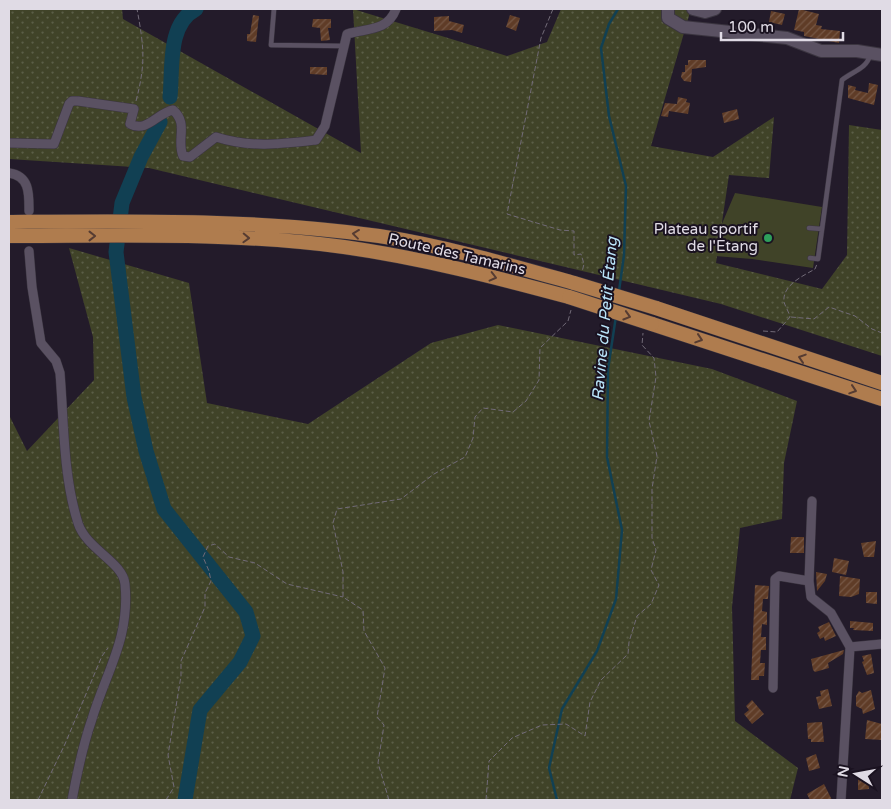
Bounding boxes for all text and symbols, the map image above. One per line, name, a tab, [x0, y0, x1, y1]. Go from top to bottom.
scale bar	[721, 10, 844, 42]
text: 100 m	[728, 18, 774, 36]
place label: Plateau sportif de l'Etang	[654, 220, 758, 255]
one-way arrow	[352, 229, 360, 240]
street label: Route des Tamarins	[387, 229, 527, 279]
one-way arrow	[89, 231, 97, 241]
marker: Plateau sportif de l'Etang	[762, 232, 774, 244]
one-way arrow	[242, 233, 250, 244]
water label: Ravine du Petit Étang	[588, 235, 622, 402]
one-way arrow	[488, 271, 497, 282]
one-way arrow	[623, 310, 631, 320]
one-way arrow	[694, 333, 702, 343]
one-way arrow	[799, 353, 807, 363]
one-way arrow	[848, 384, 857, 394]
north arrow	[831, 749, 881, 799]
text: N	[834, 764, 853, 779]

